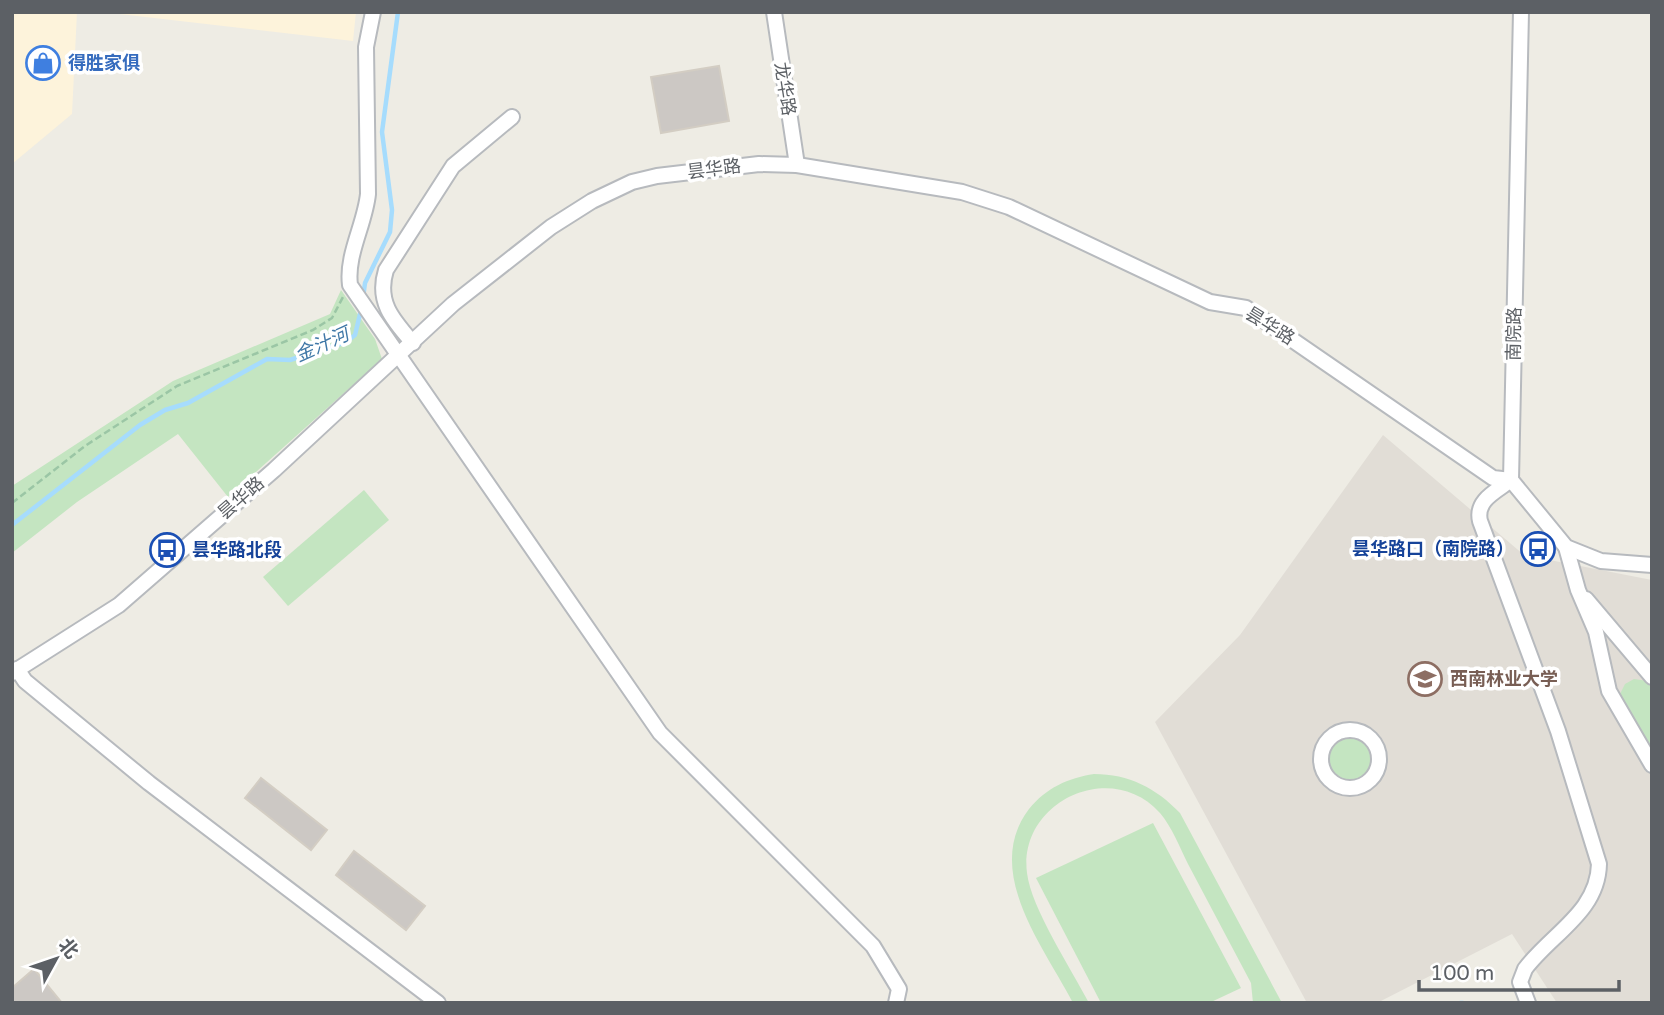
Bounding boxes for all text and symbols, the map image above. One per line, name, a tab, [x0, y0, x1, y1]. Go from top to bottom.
shop icon: 得胜家俱	[24, 44, 62, 82]
place label: 得胜家俱	[68, 52, 140, 74]
street label: 龙华路	[770, 61, 800, 117]
street label: 昙华路	[686, 155, 742, 183]
street label: 昙华路	[1241, 302, 1299, 350]
street label: 南院路	[1503, 307, 1525, 361]
water label: 金汁河	[291, 322, 356, 367]
street label: 昙华路	[213, 472, 269, 524]
bus stop icon: 昙华路口（南院路）	[1519, 530, 1557, 568]
bus stop icon: 昙华路北段	[148, 531, 186, 569]
place label: 昙华路口（南院路）	[1352, 538, 1514, 560]
place label: 昙华路北段	[192, 539, 282, 561]
school or university icon: 西南林业大学	[1406, 660, 1444, 698]
place label: 西南林业大学	[1450, 668, 1558, 690]
north arrow	[21, 924, 91, 994]
text: 北	[54, 934, 83, 963]
scale bar	[1419, 948, 1618, 992]
text: 100 m	[1430, 961, 1494, 986]

